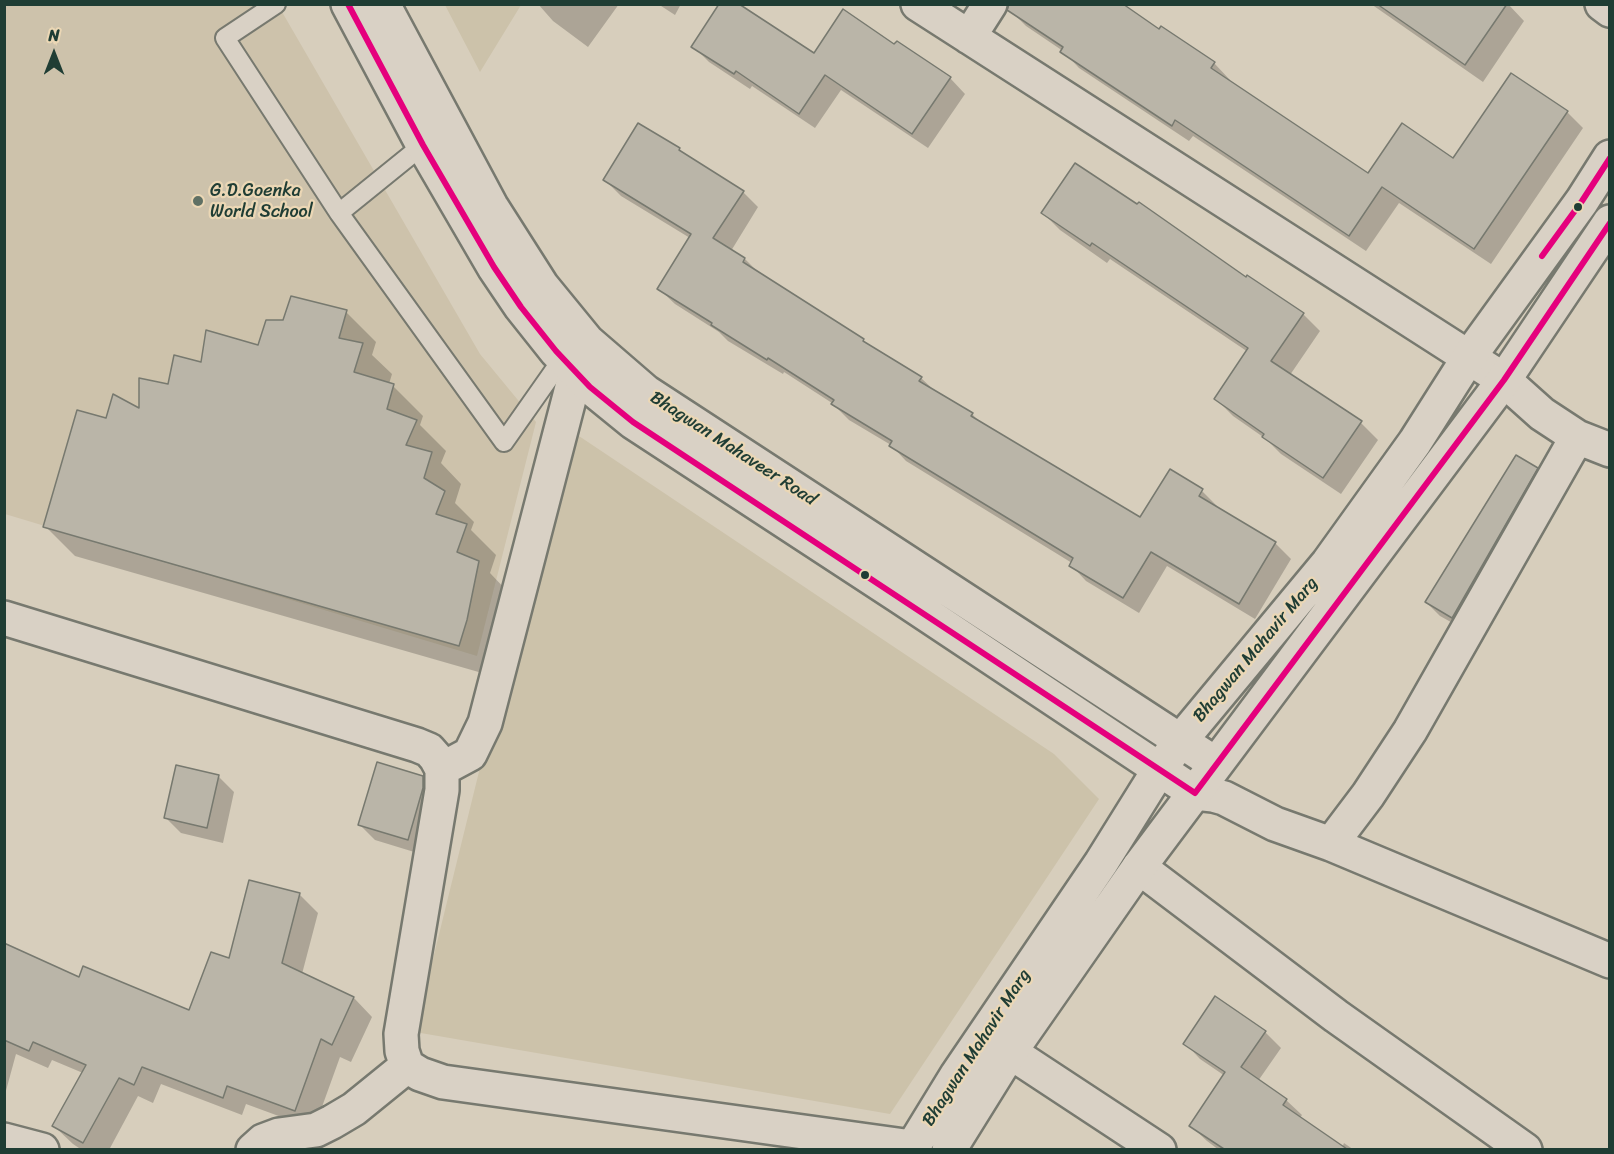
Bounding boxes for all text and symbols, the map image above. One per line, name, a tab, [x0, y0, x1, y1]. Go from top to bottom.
text: N	[48, 21, 60, 50]
north arrow	[24, 24, 84, 84]
place label: G.D.Goenka World School	[210, 180, 313, 222]
marker: G.D.Goenka World School	[191, 194, 205, 208]
unlabelled marker	[1572, 201, 1584, 213]
street label: Bhagwan Mahaveer Road	[646, 387, 820, 511]
unlabelled marker	[859, 569, 871, 581]
street label: Bhagwan Mahavir Marg	[1189, 573, 1323, 727]
street label: Bhagwan Mahavir Marg	[918, 966, 1036, 1130]

